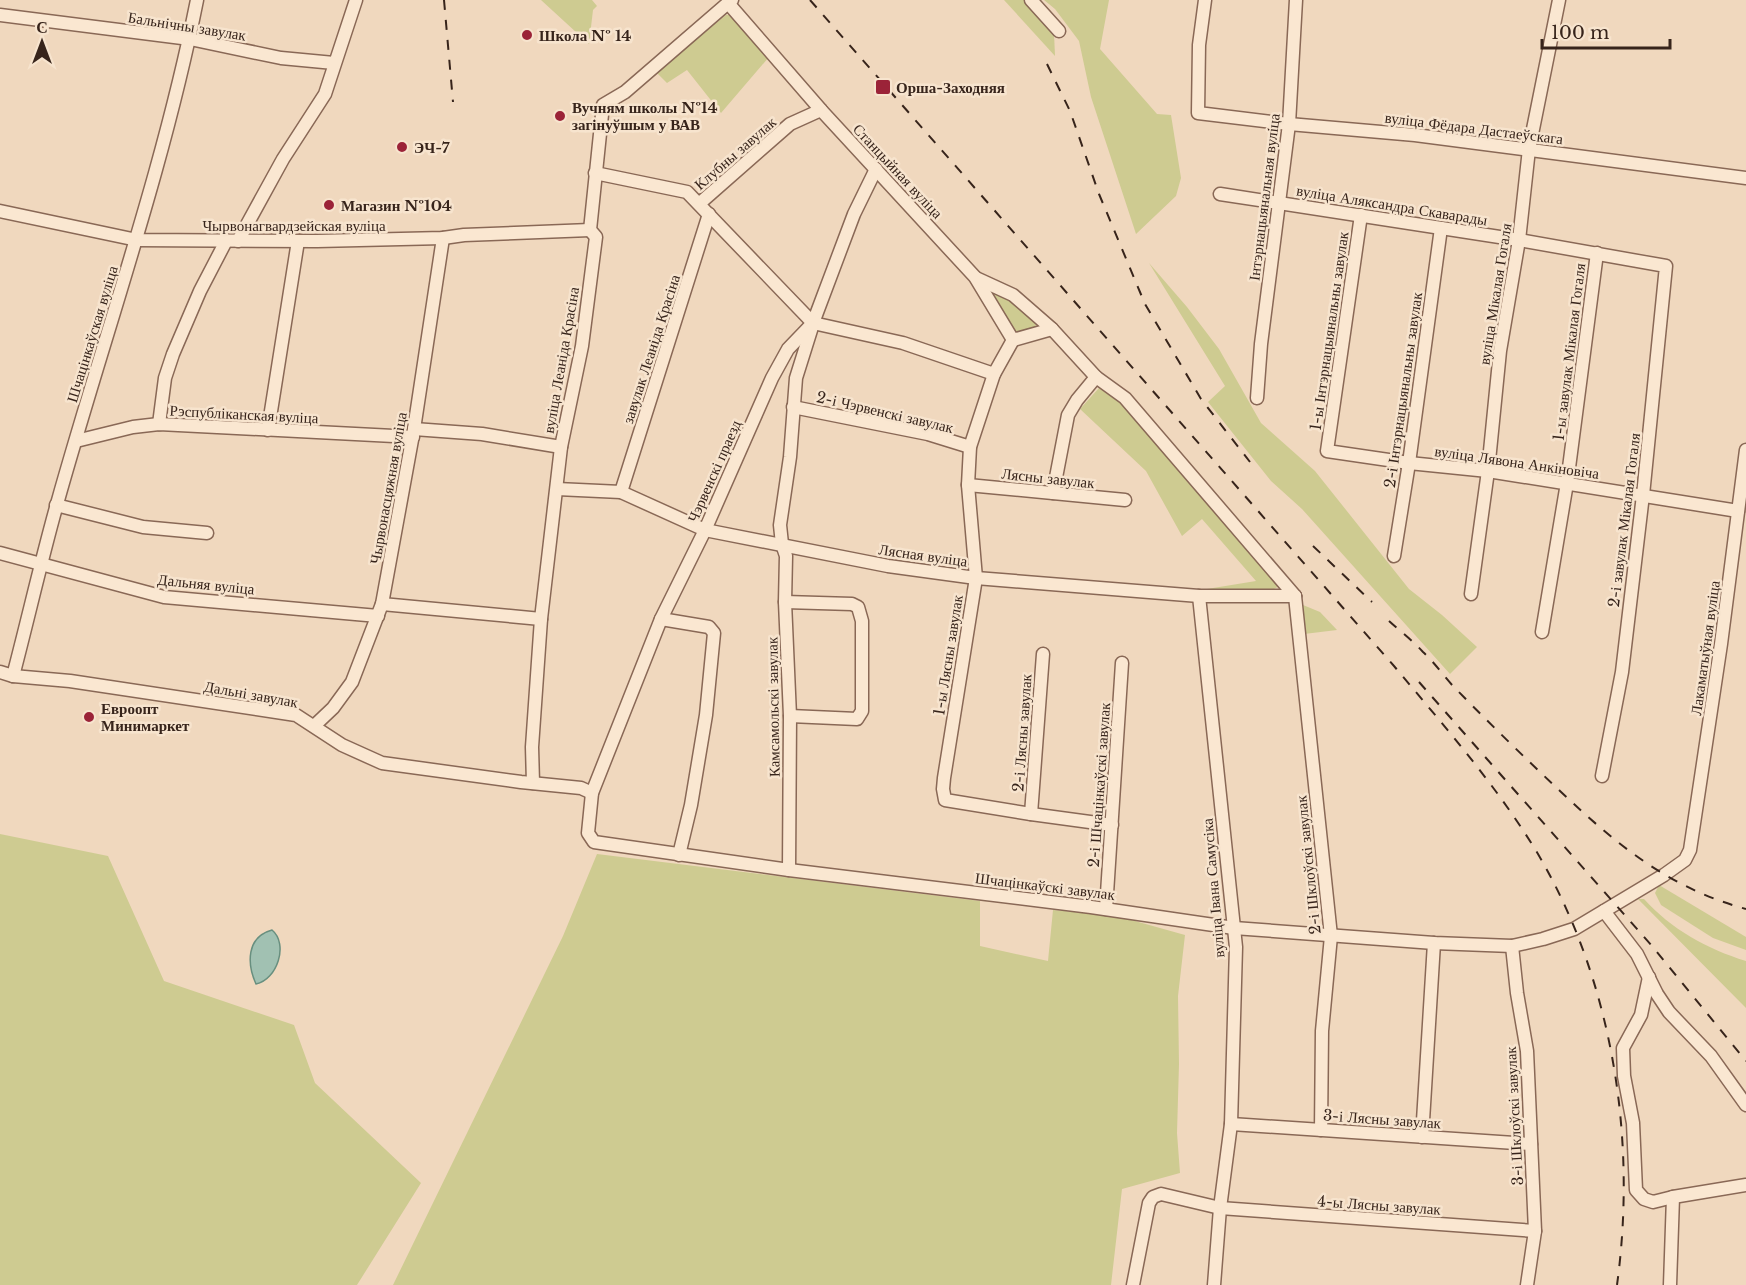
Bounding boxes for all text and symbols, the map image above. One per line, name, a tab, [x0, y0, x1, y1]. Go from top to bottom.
street label: Бальнічны завулак	[127, 7, 248, 45]
north arrow	[12, 12, 72, 72]
scale bar	[1542, 12, 1670, 50]
text: С	[36, 17, 48, 37]
text: 100 m	[1551, 22, 1609, 44]
place label: Школа № 14	[539, 26, 632, 45]
marker: Школа № 14	[520, 28, 534, 42]
marker: Орша-Заходняя	[874, 78, 892, 96]
place label: Орша-Заходняя	[896, 78, 1005, 97]
place label: Вучням школы №14 загінуўшым у ВАВ	[572, 98, 718, 134]
street label: вуліца Фёдара Дастаеўскага	[1384, 108, 1565, 148]
marker: Вучням школы №14 загінуўшым у ВАВ	[553, 109, 567, 123]
street label: Клубны завулак	[690, 112, 780, 194]
street label: Інтэрнацыянальная вуліца	[1244, 112, 1284, 282]
street label: Станцыйная вуліца	[849, 120, 947, 223]
place label: ЭЧ-7	[414, 138, 450, 157]
marker: ЭЧ-7	[395, 140, 409, 154]
street label: вуліца Аляксандра Скаварады	[1295, 181, 1489, 229]
place label: Магазин №104	[341, 196, 452, 215]
marker: Магазин №104	[322, 198, 336, 212]
street label: Чырвонагвардзейская вуліца	[202, 216, 386, 235]
street label: вуліца Мікалая Гогаля	[1474, 222, 1516, 366]
street label: 1-ы Інтэрнацыянальны завулак	[1306, 230, 1352, 432]
street label: 1-ы завулак Мікалая Гогаля	[1549, 262, 1589, 442]
street label: Шчацінкаўская вуліца	[62, 263, 122, 405]
street label: завулак Леаніда Красіна	[618, 272, 684, 426]
street label: вуліца Леаніда Красіна	[539, 285, 583, 435]
street label: 2-і Інтэрнацыянальны завулак	[1380, 290, 1426, 489]
street label: 2-і Чэрвенскі завулак	[815, 387, 956, 437]
street label: Рэспубліканская вуліца	[169, 401, 319, 427]
street label: Чырвонасцяжная вуліца	[365, 410, 411, 566]
street label: Чэрвенскі праезд	[683, 417, 745, 525]
street label: 2-і завулак Мікалая Гогаля	[1604, 432, 1644, 608]
street label: вуліца Лявона Анкіновіча	[1434, 441, 1601, 483]
street label: Лясны завулак	[1000, 464, 1096, 492]
street label: Лясная вуліца	[877, 539, 969, 571]
street label: Дальняя вуліца	[157, 569, 256, 599]
street label: Лакаматыўная вуліца	[1686, 579, 1724, 717]
street label: 1-ы Лясны завулак	[929, 593, 967, 717]
street label: Камсамольскі завулак	[762, 636, 784, 777]
street label: 2-і Лясны завулак	[1008, 673, 1036, 793]
street label: Дальні завулак	[202, 676, 300, 712]
place label: Евроопт Минимаркет	[101, 699, 190, 735]
street label: 2-і Шчацінкаўскі завулак	[1084, 701, 1114, 868]
marker: Евроопт Минимаркет	[82, 710, 96, 724]
street label: 2-і Шклоўскі завулак	[1291, 794, 1325, 935]
street label: вуліца Івана Самусіка	[1197, 817, 1229, 958]
street label: Шчацінкаўскі завулак	[974, 868, 1117, 904]
street label: 3-і Шклоўскі завулак	[1501, 1045, 1527, 1186]
street label: 3-і Лясны завулак	[1322, 1105, 1442, 1133]
street label: 4-ы Лясны завулак	[1317, 1191, 1442, 1219]

